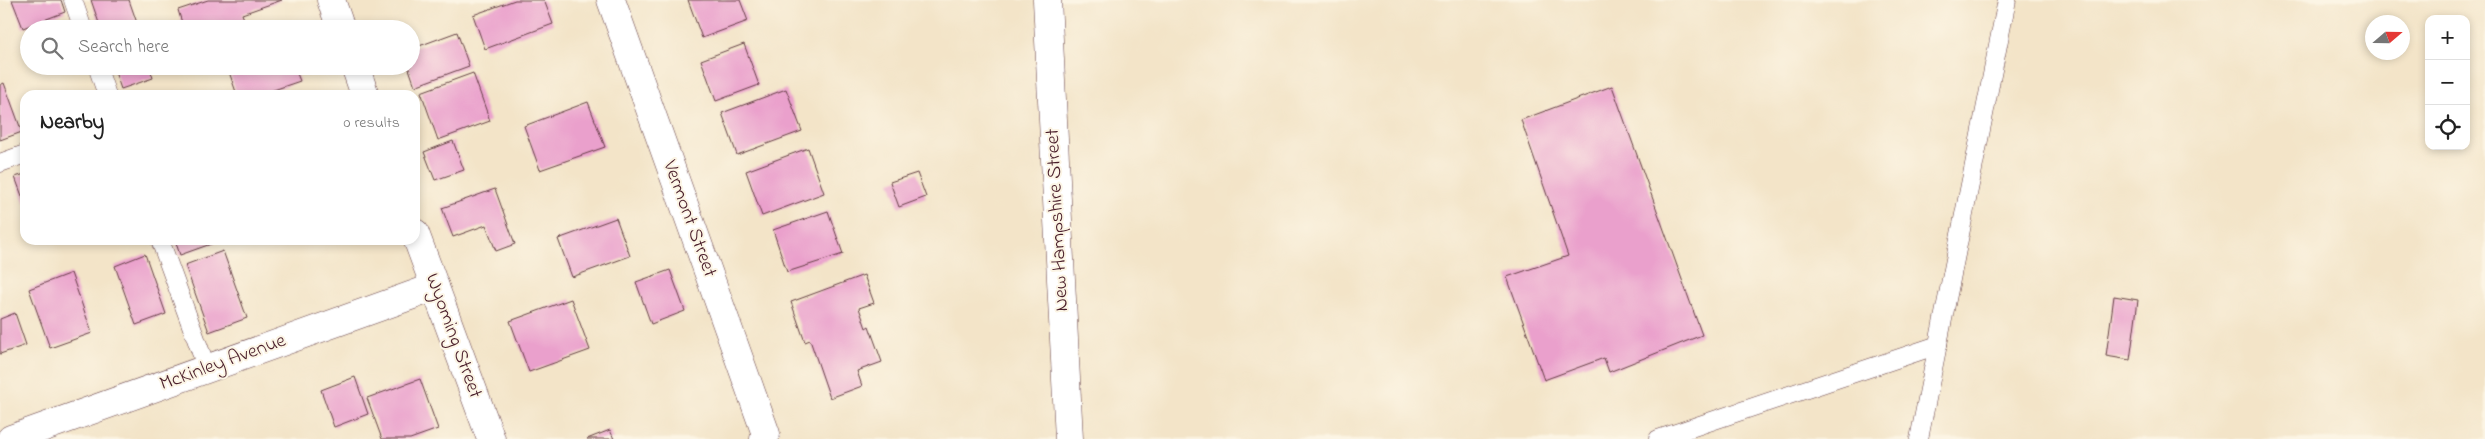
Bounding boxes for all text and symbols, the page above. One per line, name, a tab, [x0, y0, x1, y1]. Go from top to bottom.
north arrow	[2365, 15, 2410, 60]
map controls	[2425, 15, 2470, 150]
button: +	[2425, 15, 2470, 60]
search box	[20, 20, 420, 75]
icon: search	[38, 34, 66, 62]
text: Search here	[78, 34, 169, 61]
button: −	[2425, 60, 2470, 105]
button: locate	[2425, 105, 2470, 150]
text: Nearby	[40, 108, 104, 138]
text: 0 results	[344, 111, 400, 135]
street label: New Hampshire Street	[1039, 127, 1077, 312]
street label: Vermont Street	[654, 156, 724, 282]
street label: Wyoming Street	[416, 269, 489, 403]
street label: McKinley Avenue	[156, 327, 290, 399]

